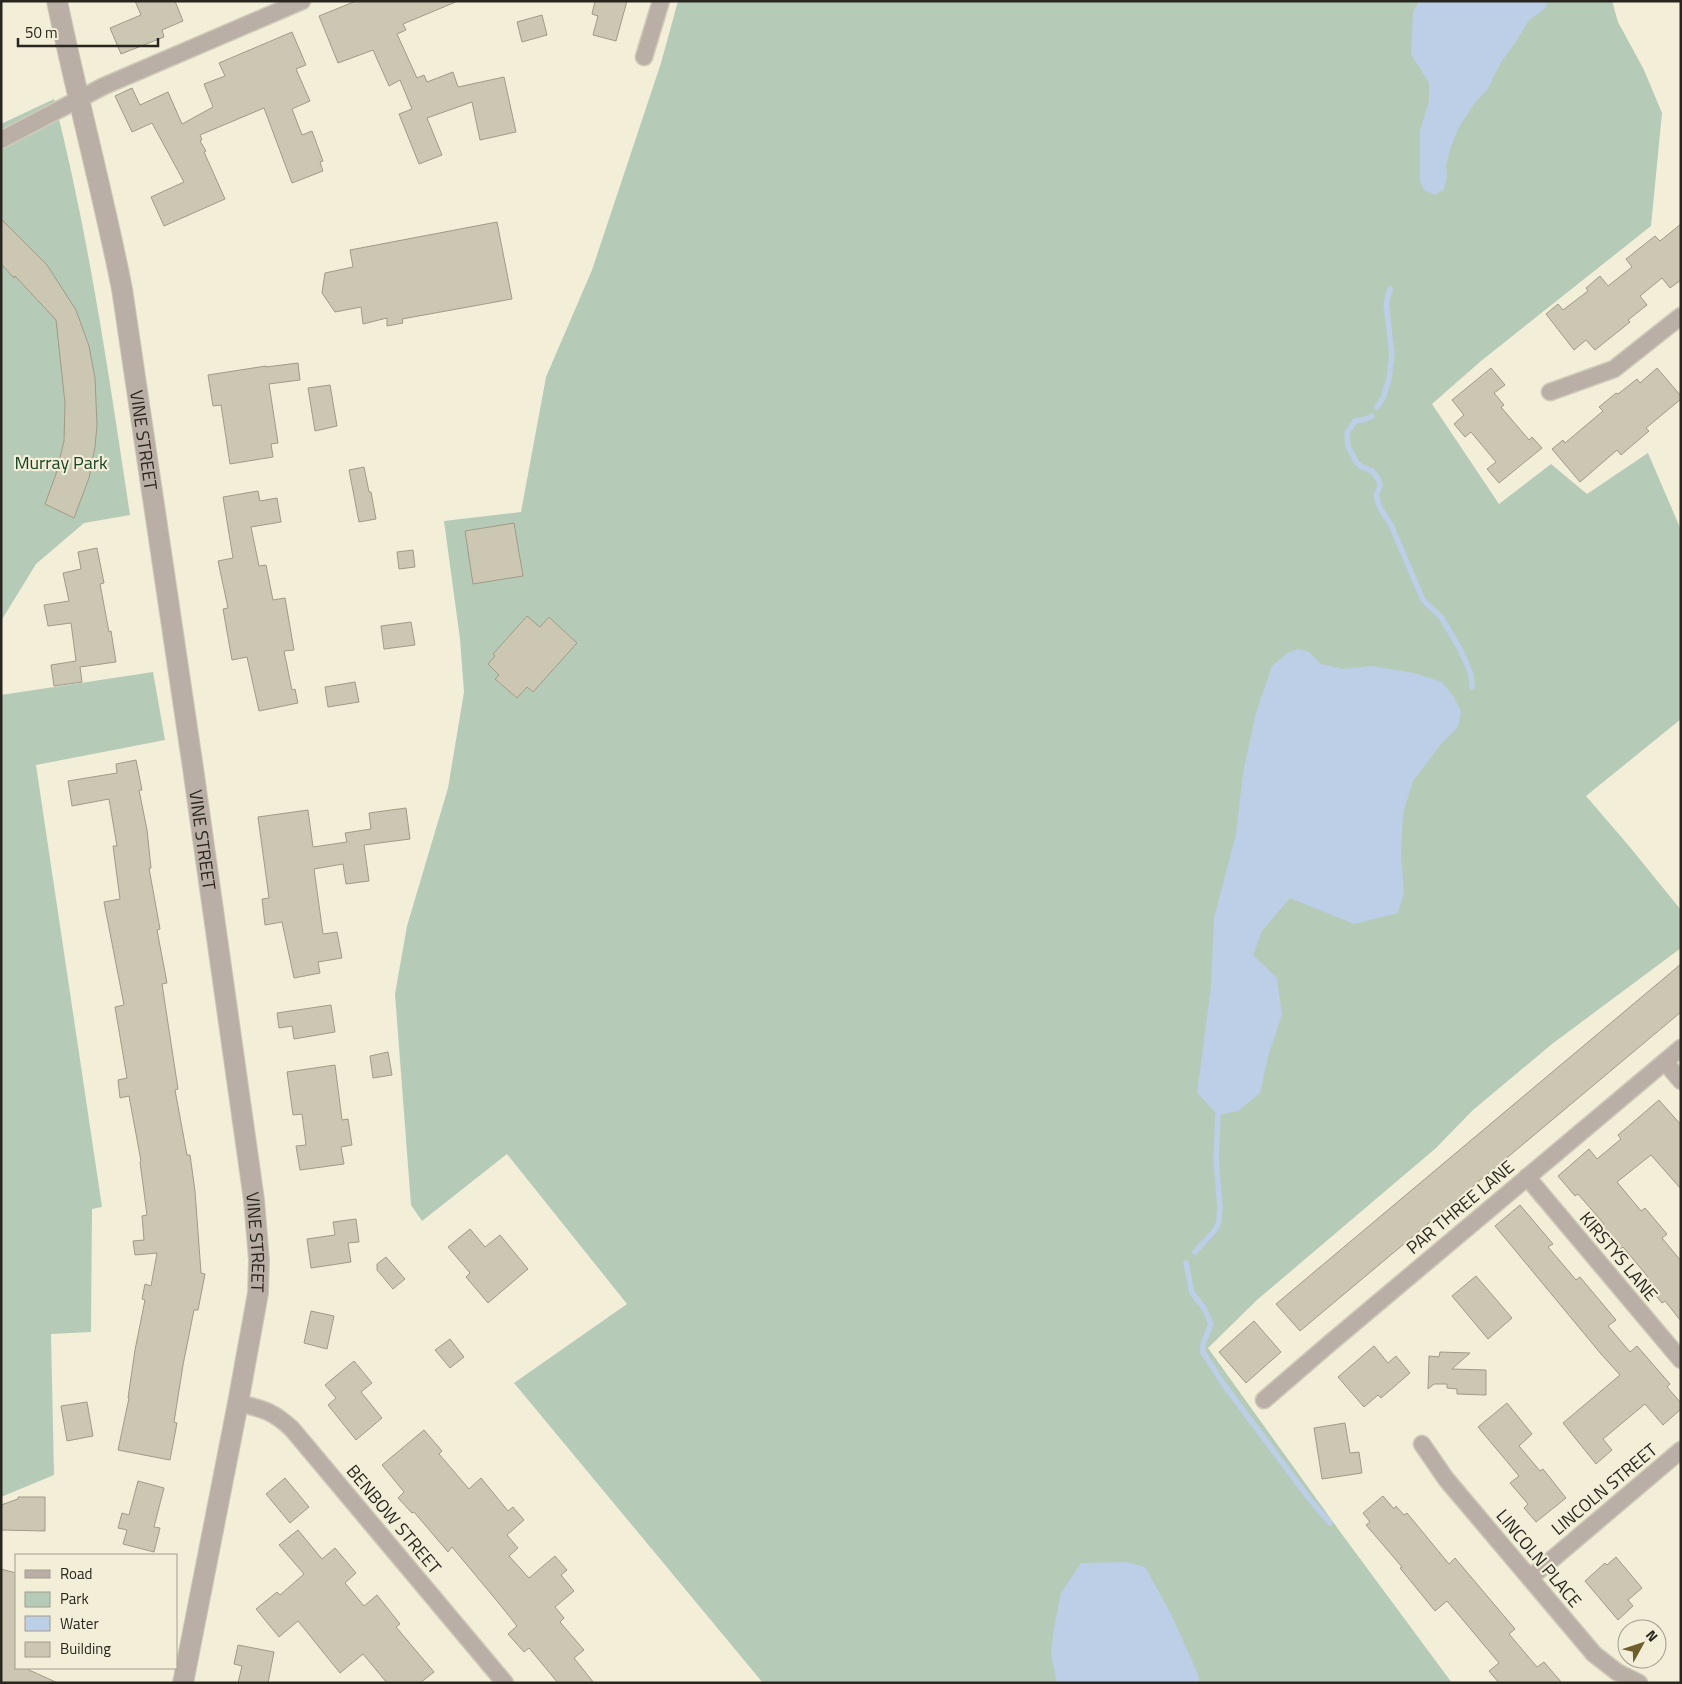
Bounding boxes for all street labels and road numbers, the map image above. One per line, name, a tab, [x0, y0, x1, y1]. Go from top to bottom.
street label: VINE STREET	[124, 388, 165, 492]
street label: VINE STREET	[183, 788, 224, 892]
street label: PAR THREE LANE	[1400, 1154, 1520, 1260]
street label: VINE STREET	[239, 1190, 273, 1293]
street label: KIRSTYS LANE	[1573, 1205, 1665, 1307]
street label: LINCOLN STREET	[1545, 1436, 1663, 1541]
street label: BENBOW STREET	[340, 1458, 448, 1580]
street label: LINCOLN PLACE	[1490, 1503, 1588, 1613]

